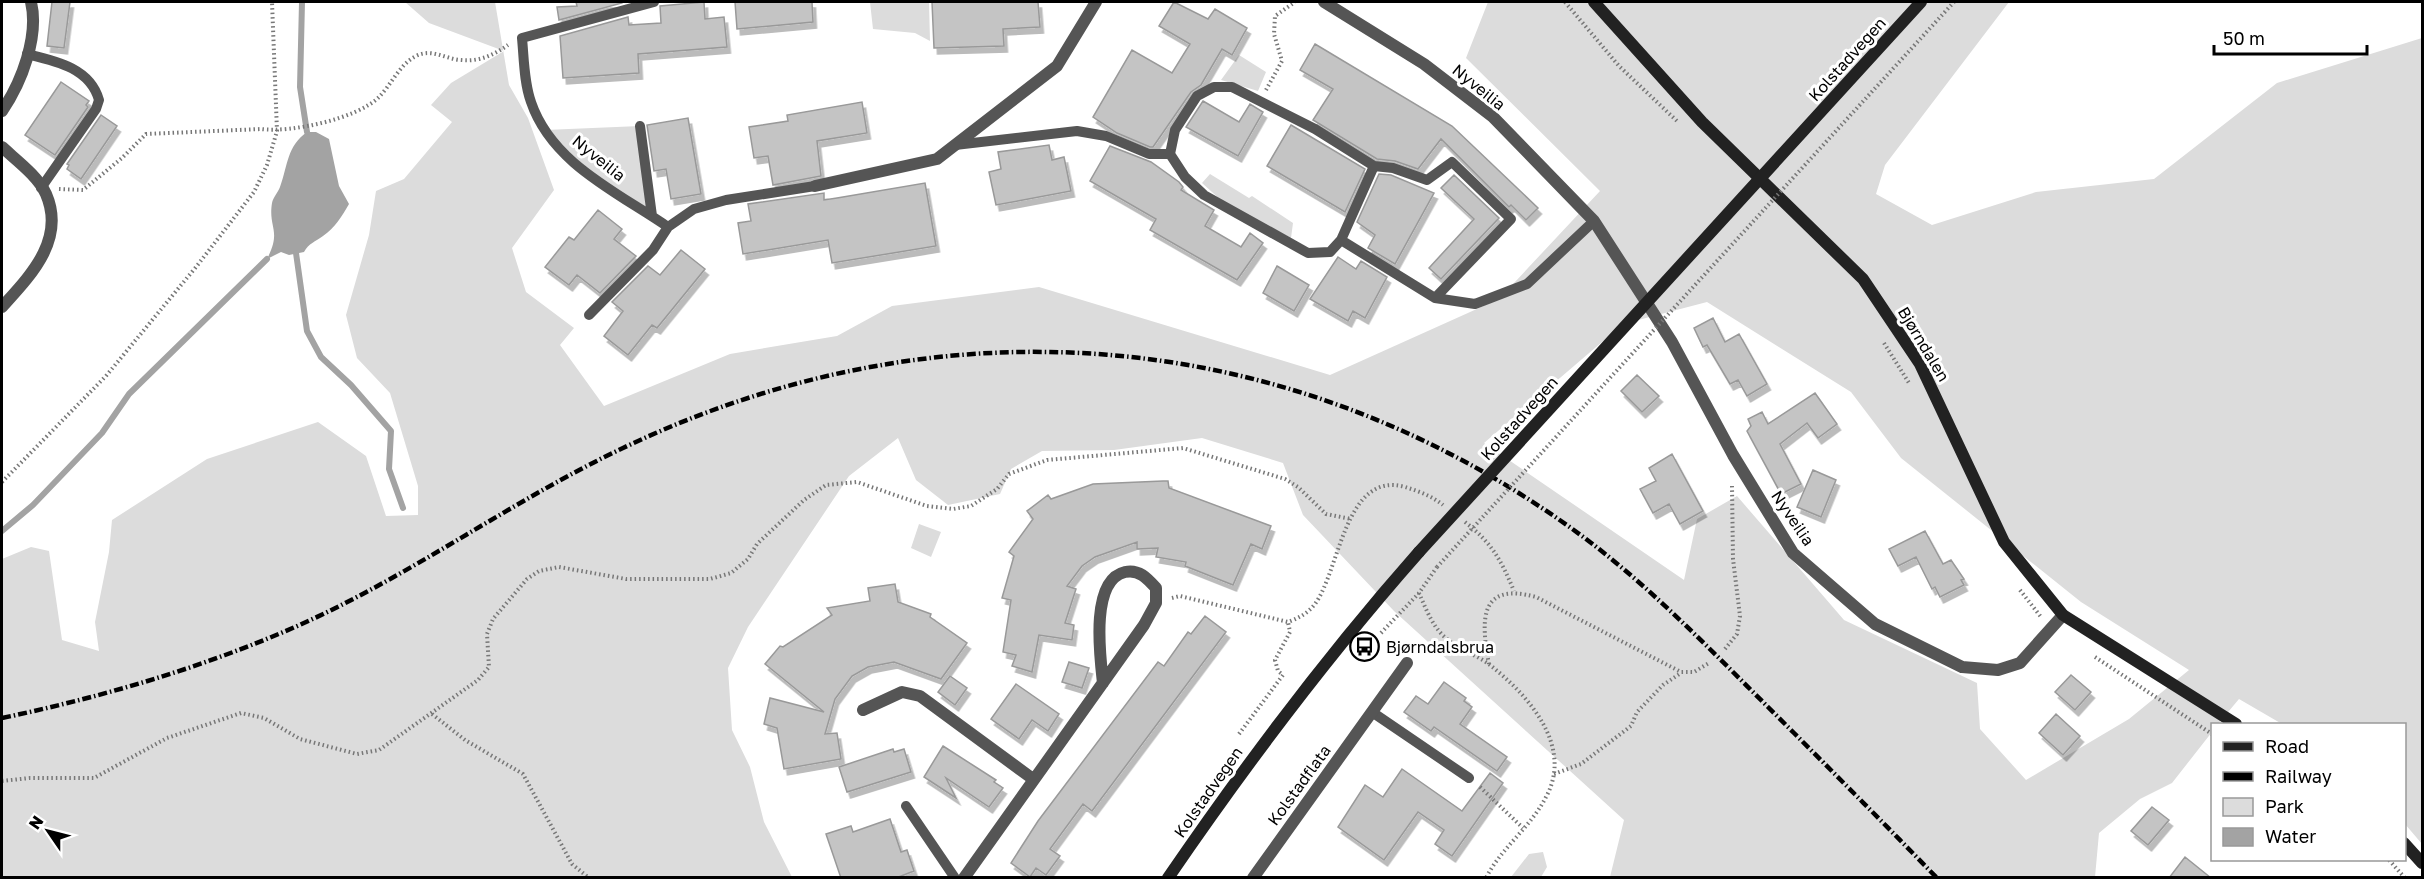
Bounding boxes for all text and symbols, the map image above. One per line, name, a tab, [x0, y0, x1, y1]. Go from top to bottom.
street label: Kolstadvegen	[1804, 13, 1890, 105]
scale bar	[2214, 18, 2367, 56]
text: 50 m	[2223, 27, 2265, 49]
street label: Nyveilia	[1449, 60, 1509, 114]
street label: Nyveilia	[569, 131, 629, 185]
street label: Bjørndalen	[1894, 303, 1954, 385]
street label: Kolstadvegen	[1476, 372, 1562, 464]
street label: Nyveilia	[1767, 487, 1819, 549]
bus stop icon: Bjørndalsbrua	[1349, 631, 1381, 663]
place label: Bjørndalsbrua	[1386, 637, 1494, 657]
legend	[2211, 723, 2406, 861]
text: Road	[2265, 735, 2309, 757]
street label: Kolstadflata	[1263, 741, 1335, 829]
street label: Kolstadvegen	[1169, 743, 1247, 841]
text: Railway	[2265, 765, 2332, 787]
text: Park	[2265, 795, 2304, 817]
north arrow	[18, 801, 78, 861]
text: N	[24, 812, 47, 833]
text: Water	[2265, 825, 2316, 847]

